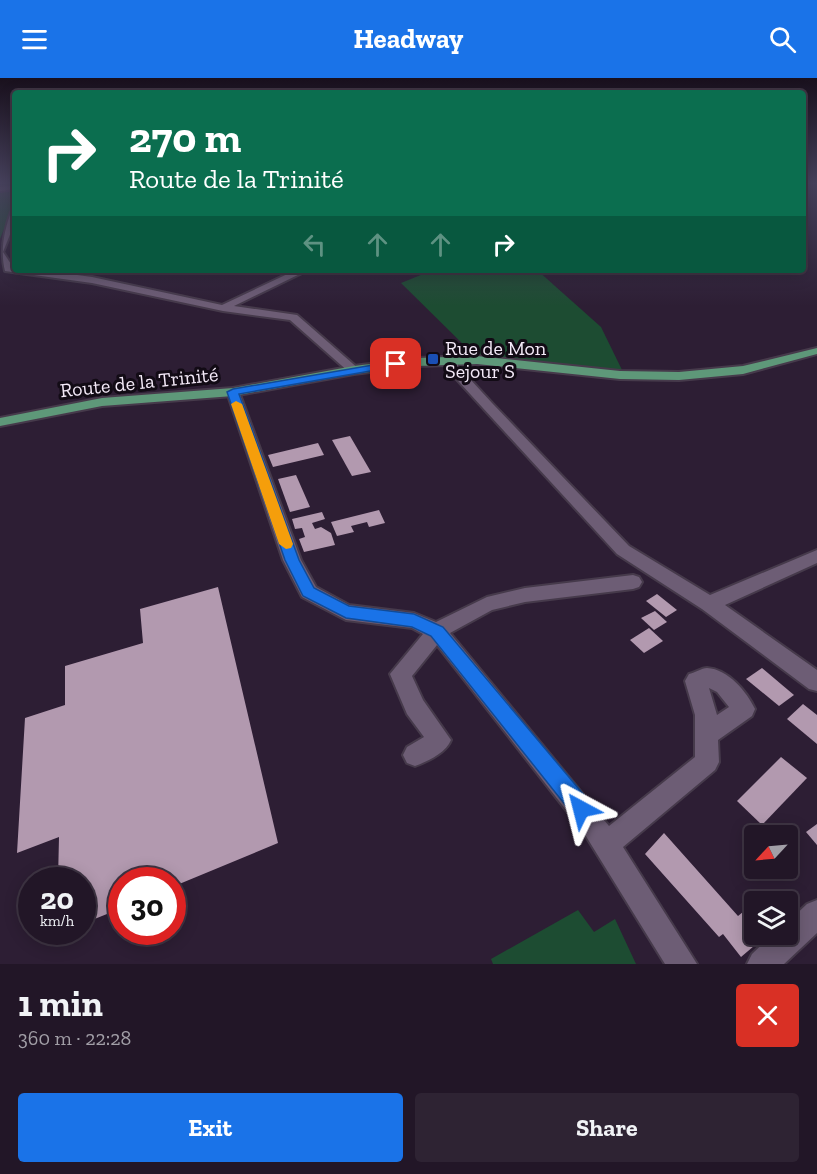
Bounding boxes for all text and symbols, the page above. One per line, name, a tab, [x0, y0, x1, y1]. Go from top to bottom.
icon: menu	[18, 23, 51, 56]
text: Headway	[354, 23, 463, 55]
icon: search	[766, 23, 799, 56]
text: 270 m	[129, 112, 241, 163]
icon: right	[30, 114, 108, 192]
text: Route de la Trinité	[129, 163, 344, 195]
icon: left	[298, 228, 331, 261]
icon: ahead	[361, 228, 394, 261]
icon: ahead	[424, 228, 457, 261]
icon: right	[487, 228, 520, 261]
place label: Rue de Mon Sejour S	[445, 336, 547, 383]
pin	[370, 338, 421, 389]
icon: arrive	[379, 347, 412, 380]
marker: Rue de Mon Sejour S	[426, 352, 440, 366]
street label: Route de la Trinité	[59, 362, 219, 402]
position arrow	[549, 777, 613, 841]
north arrow	[744, 825, 798, 879]
map controls	[744, 825, 798, 945]
speed limit sign: 30	[108, 867, 186, 945]
text: 20	[40, 881, 74, 917]
button: layers	[744, 891, 798, 945]
text: km/h	[40, 912, 74, 930]
text: 1 min	[18, 982, 103, 1025]
button: close	[736, 984, 799, 1047]
text: 360 m · 22:28	[18, 1026, 131, 1050]
button: Exit	[18, 1093, 403, 1162]
button: Share	[415, 1093, 799, 1162]

